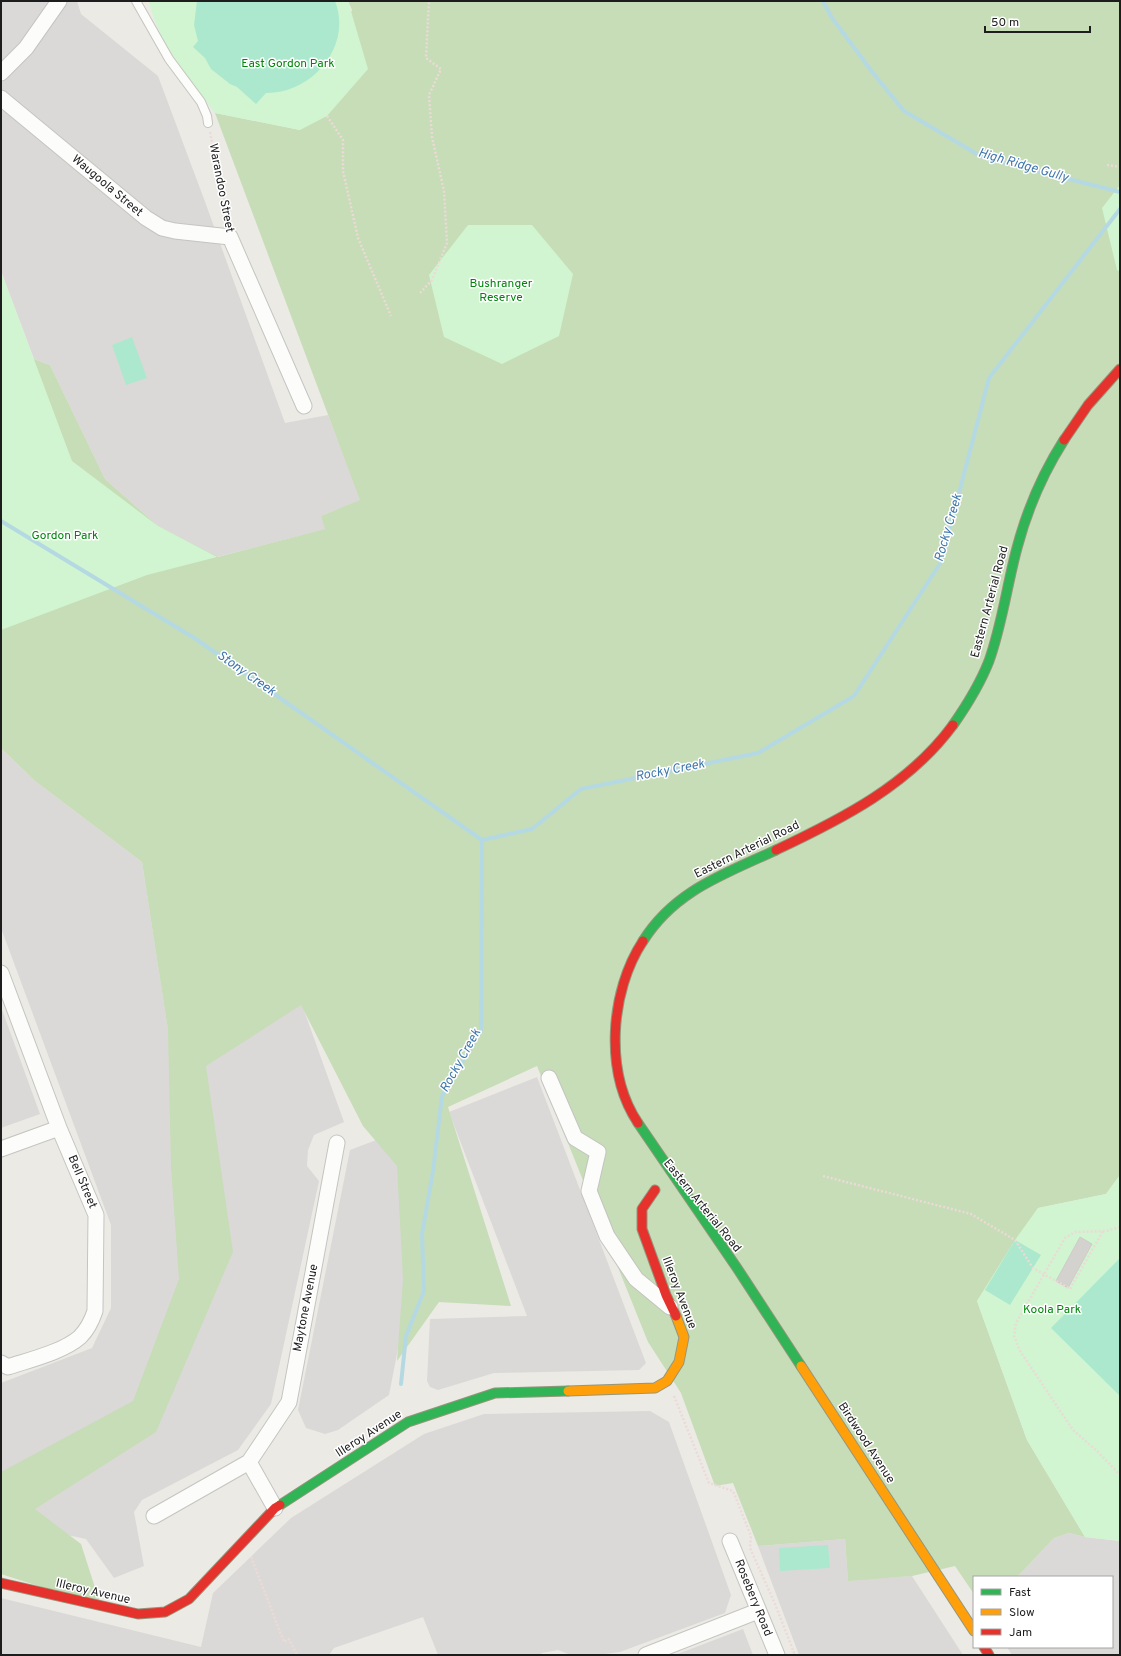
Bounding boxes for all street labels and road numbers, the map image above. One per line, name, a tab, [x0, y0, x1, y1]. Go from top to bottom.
street label: Warandoo Street	[205, 142, 237, 234]
street label: Waugoola Street	[68, 151, 146, 221]
street label: Eastern Arterial Road	[967, 544, 1013, 660]
street label: Eastern Arterial Road	[692, 818, 802, 882]
street label: Bell Street	[64, 1153, 100, 1211]
street label: Eastern Arterial Road	[659, 1156, 745, 1256]
street label: Illeroy Avenue	[658, 1255, 700, 1331]
street label: Maytone Avenue	[290, 1263, 322, 1353]
street label: Birdwood Avenue	[834, 1399, 898, 1487]
street label: Illeroy Avenue	[333, 1407, 405, 1461]
street label: Rosebery Road	[730, 1557, 776, 1639]
street label: Illeroy Avenue	[54, 1576, 132, 1608]

